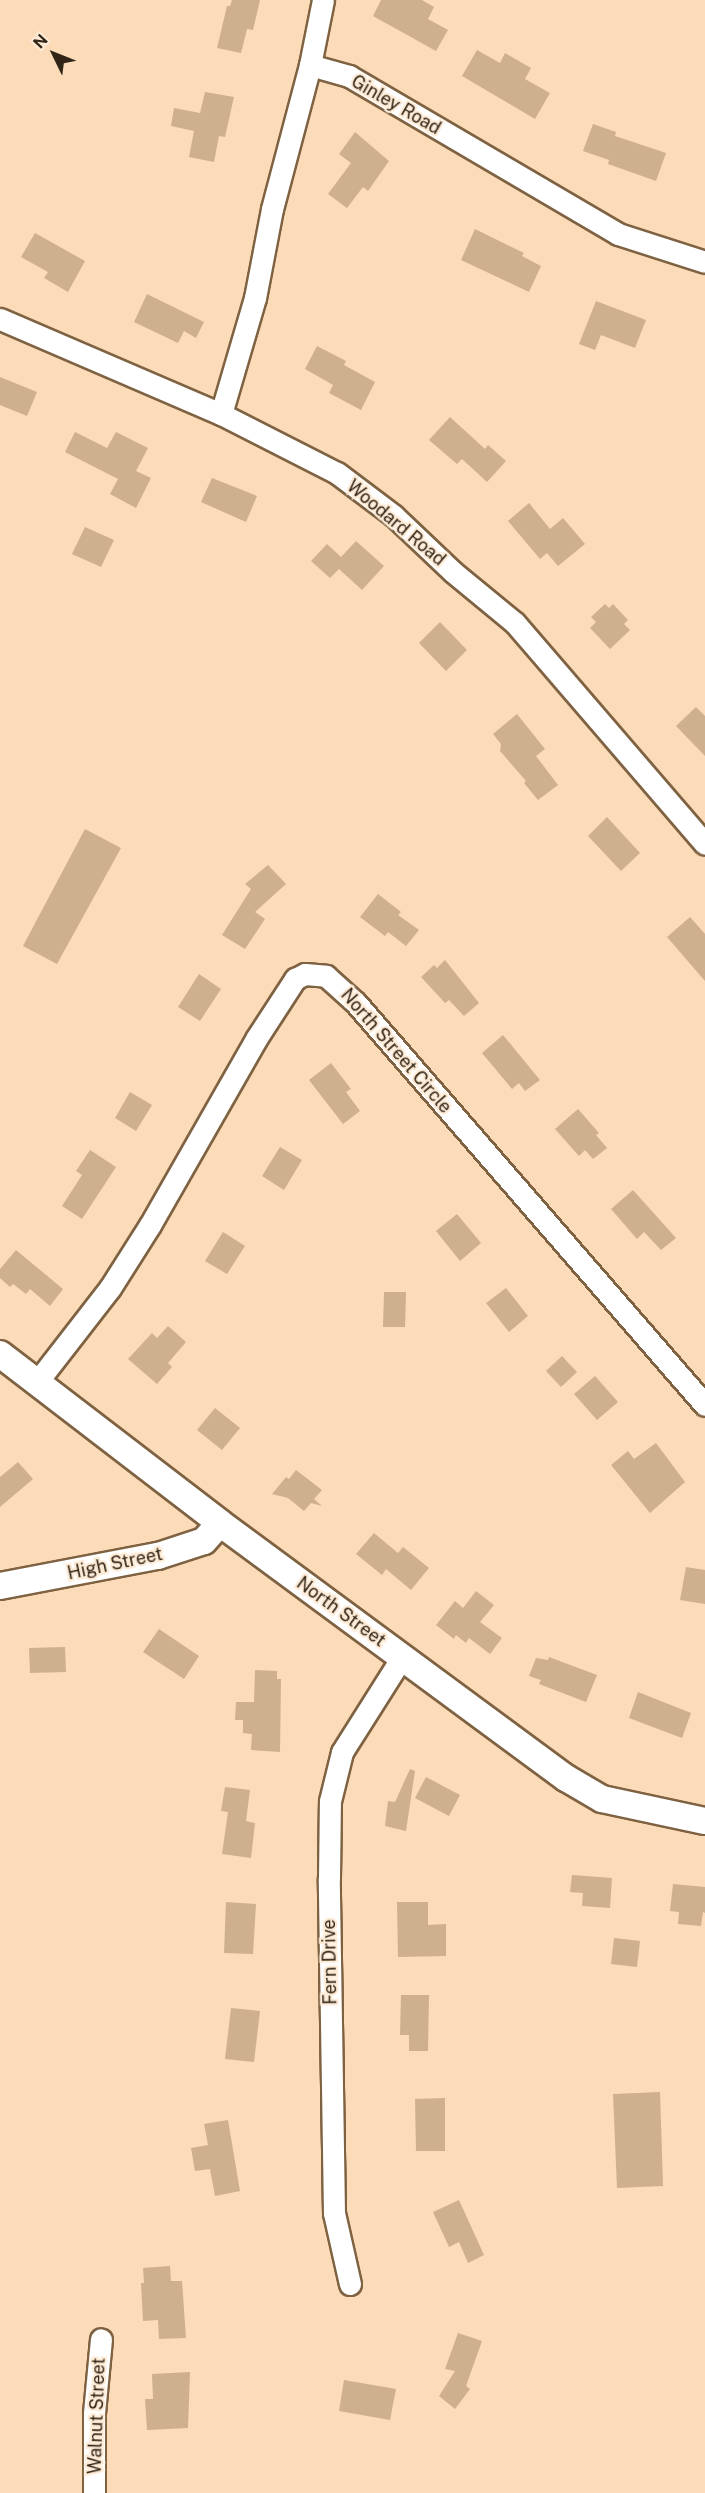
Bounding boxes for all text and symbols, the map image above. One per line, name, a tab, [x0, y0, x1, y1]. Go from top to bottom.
north arrow	[24, 24, 84, 84]
text: N	[29, 30, 52, 52]
street label: Ginley Road	[347, 71, 445, 139]
street label: Woodard Road	[342, 476, 450, 570]
street label: North Street Circle	[336, 984, 456, 1118]
street label: High Street	[65, 1543, 165, 1585]
street label: North Street	[292, 1572, 390, 1652]
street label: Fern Drive	[318, 1919, 342, 2005]
street label: Walnut Street	[84, 2357, 110, 2475]

